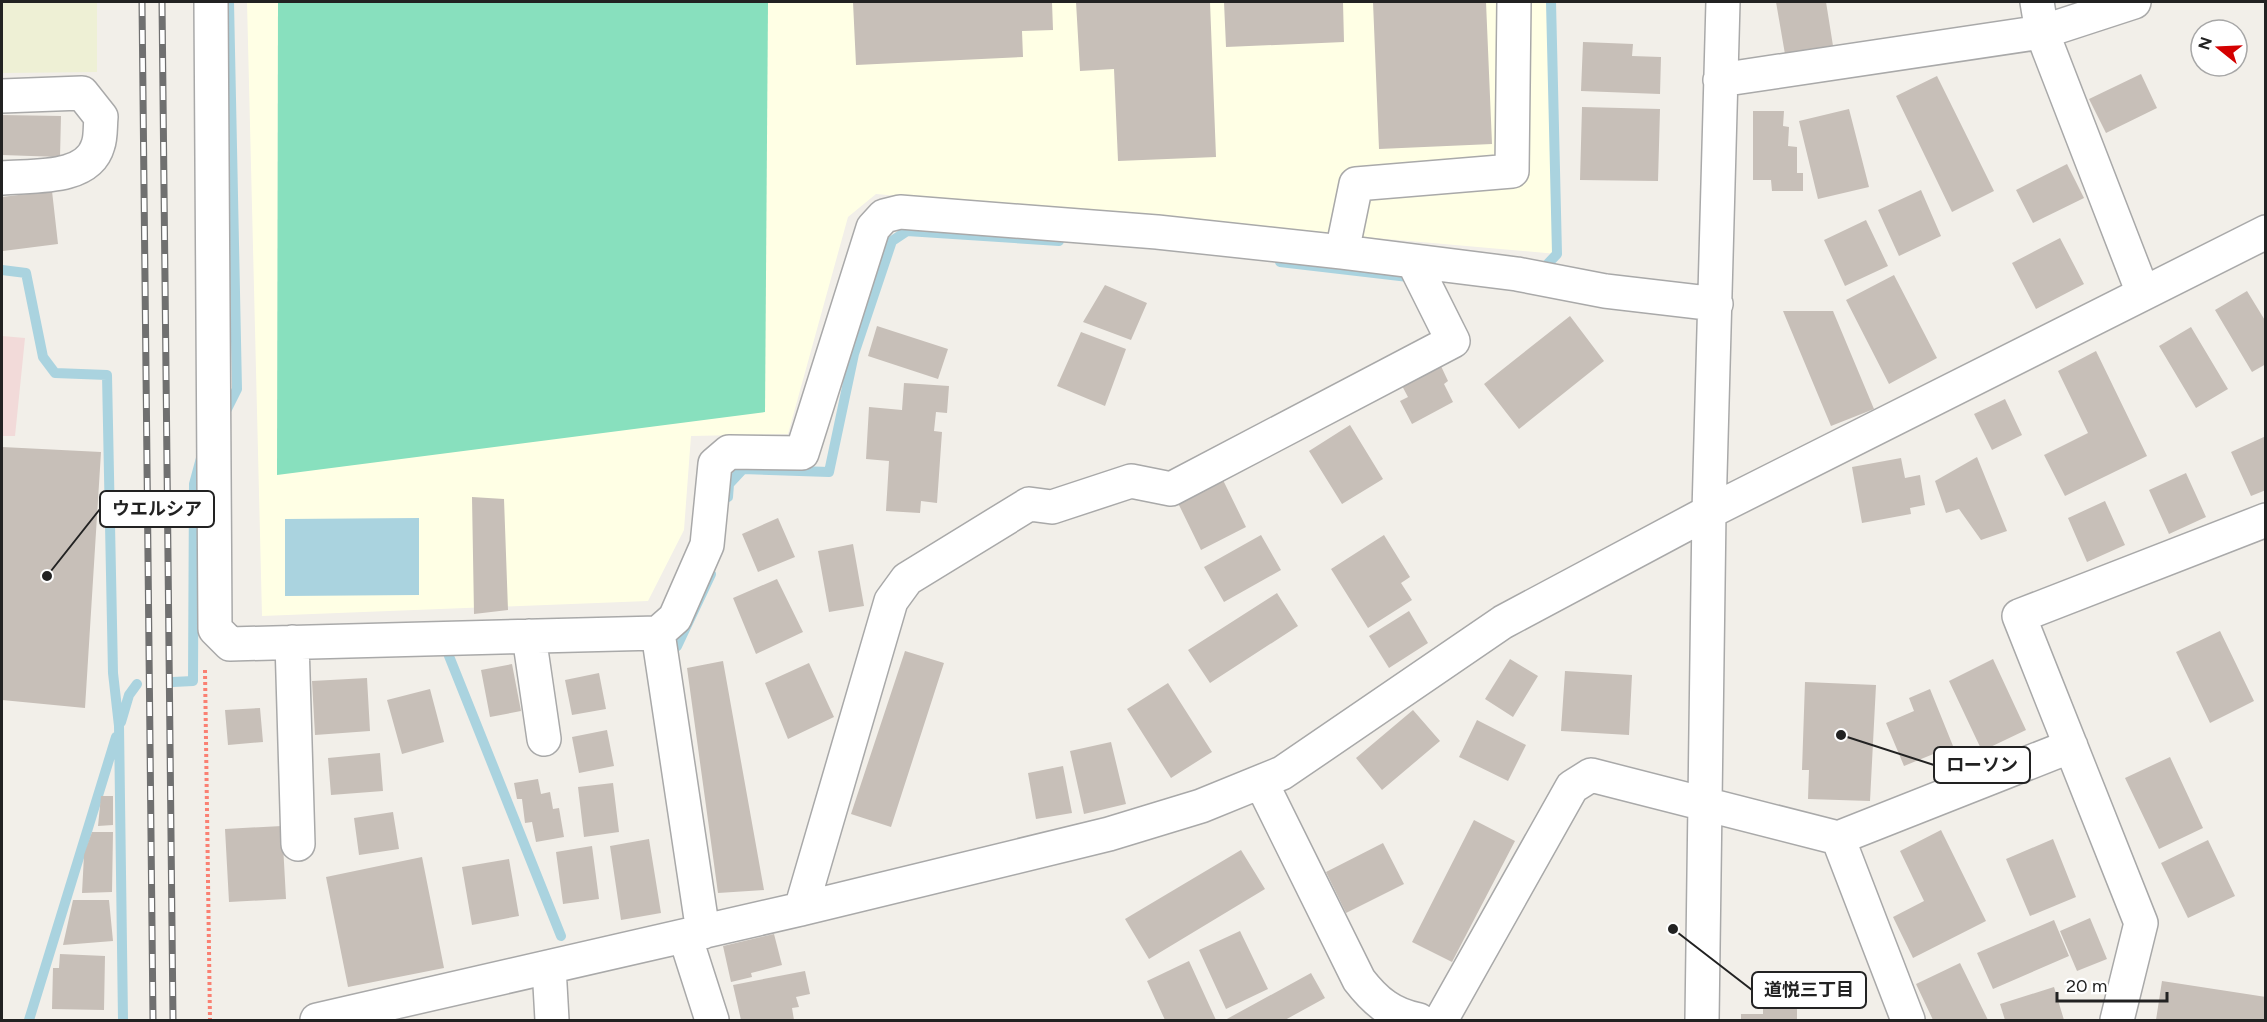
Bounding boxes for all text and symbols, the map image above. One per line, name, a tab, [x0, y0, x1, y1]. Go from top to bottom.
north arrow	[2189, 18, 2249, 78]
text: N	[2194, 35, 2216, 52]
callout: ウエルシア	[100, 491, 214, 527]
text: ウエルシア	[112, 498, 202, 520]
callout: ローソン	[1934, 747, 2030, 783]
text: ローソン	[1946, 754, 2018, 776]
scale bar	[2057, 965, 2166, 1003]
callout: 道悦三丁目	[1752, 972, 1866, 1008]
text: 20 m	[2066, 975, 2107, 997]
text: 道悦三丁目	[1764, 979, 1854, 1001]

